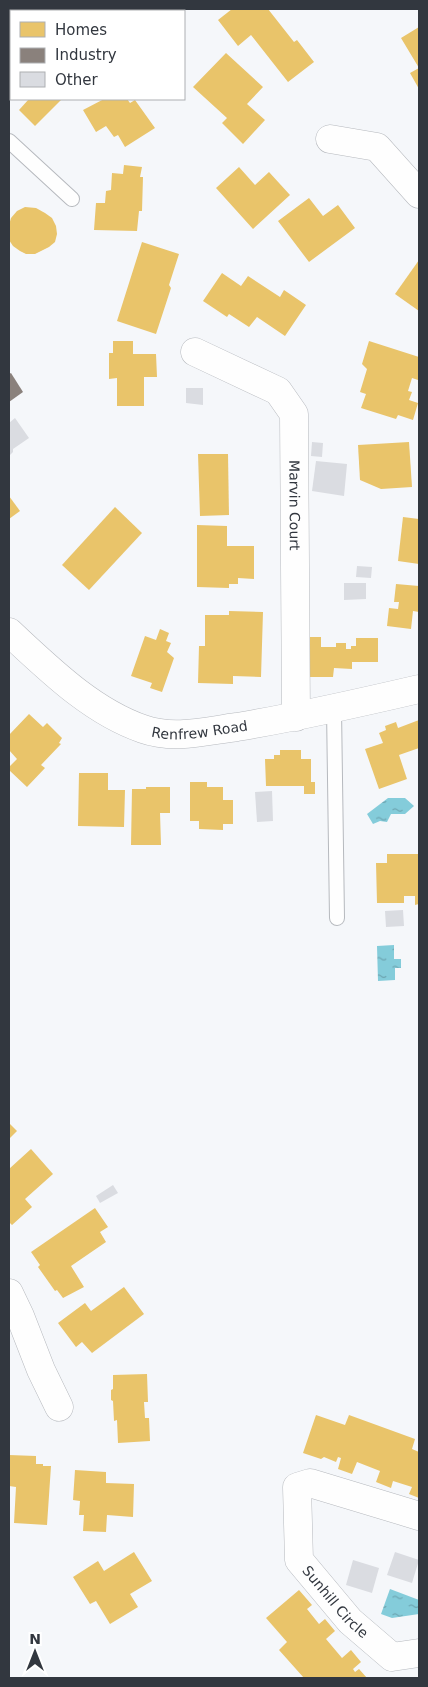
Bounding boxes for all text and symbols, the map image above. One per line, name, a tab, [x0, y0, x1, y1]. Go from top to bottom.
legend	[10, 10, 185, 100]
text: Homes	[55, 21, 107, 39]
text: Industry	[55, 46, 117, 64]
text: Other	[55, 71, 98, 89]
street label: Marvin Court	[286, 460, 303, 551]
street label: Renfrew Road	[150, 717, 249, 742]
street label: Sunhill Circle	[299, 1563, 372, 1641]
north arrow	[10, 1627, 60, 1677]
text: N	[29, 1631, 41, 1647]

